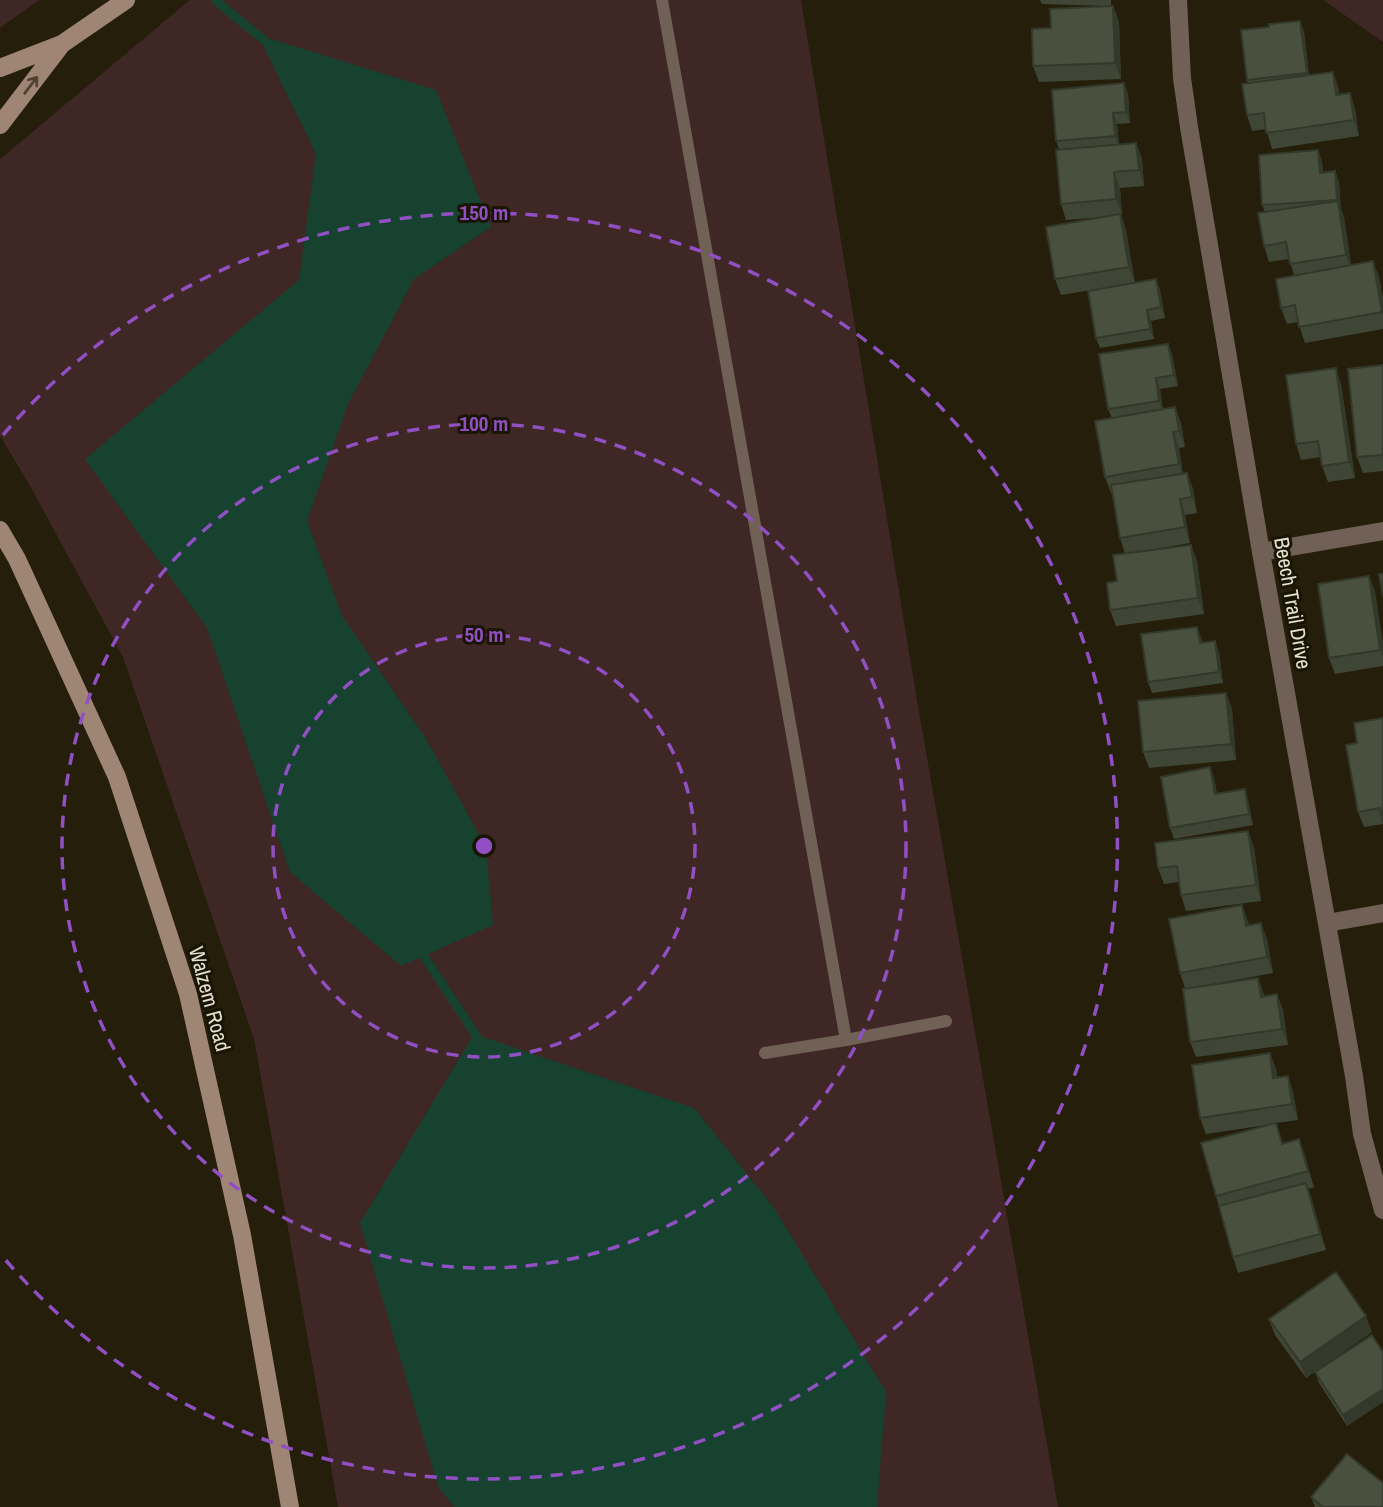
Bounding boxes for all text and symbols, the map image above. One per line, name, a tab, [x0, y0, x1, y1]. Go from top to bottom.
one-way arrow	[24, 76, 39, 95]
text: 150 m	[460, 198, 508, 227]
text: 100 m	[460, 409, 508, 438]
street label: Beech Trail Drive	[1267, 535, 1319, 671]
text: 50 m	[464, 620, 504, 649]
centre of rings	[472, 834, 496, 858]
street label: Walzem Road	[182, 943, 238, 1055]

